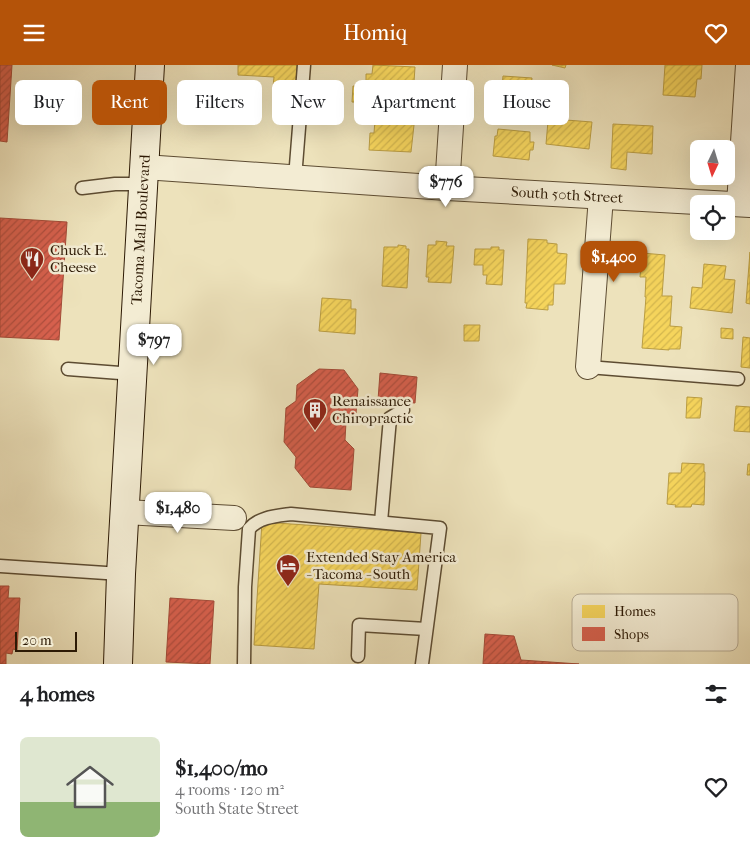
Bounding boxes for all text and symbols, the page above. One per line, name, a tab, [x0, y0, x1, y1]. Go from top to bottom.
icon: menu	[20, 19, 48, 47]
icon: heart	[702, 19, 730, 47]
text: Homiq	[343, 20, 407, 46]
chip: Buy	[15, 80, 82, 125]
chip: Rent	[92, 80, 167, 125]
chip: Filters	[177, 80, 262, 125]
chip: New	[272, 80, 344, 125]
chip: Apartment	[354, 80, 474, 125]
chip: House	[484, 80, 569, 125]
north arrow	[690, 140, 735, 185]
map controls	[690, 140, 735, 240]
street label: Tacoma Mall Boulevard	[127, 153, 154, 305]
pin: $776	[416, 165, 476, 208]
text: $776	[430, 172, 462, 191]
street label: South 50th Street	[511, 183, 624, 207]
button: locate	[690, 195, 735, 240]
place label: Chuck E. Cheese	[50, 241, 106, 276]
pin: $1,400	[573, 241, 655, 283]
restaurant icon: Chuck E. Cheese	[19, 246, 45, 280]
text: $1,400	[591, 247, 637, 266]
pin: $797	[124, 323, 184, 366]
text: $797	[138, 330, 170, 349]
place label: Renaissance Chiropractic	[332, 392, 414, 427]
building icon: Renaissance Chiropractic	[302, 397, 328, 431]
pin: $1,480	[137, 491, 219, 534]
text: $1,480	[156, 498, 200, 517]
place label: Extended Stay America - Tacoma - South	[306, 548, 457, 583]
hotel icon: Extended Stay America - Tacoma - South	[275, 553, 301, 587]
legend	[572, 594, 738, 651]
text: Homes	[614, 603, 656, 620]
text: Shops	[614, 626, 649, 643]
scale bar	[15, 629, 78, 652]
text: 20 m	[22, 632, 52, 649]
icon: filters	[702, 680, 730, 708]
text: 4 homes	[20, 682, 95, 706]
text: $1,400/mo	[175, 756, 268, 780]
icon: home	[60, 757, 120, 817]
icon: heart	[702, 773, 730, 801]
text: 4 rooms · 120 m²	[175, 780, 284, 799]
text: South State Street	[175, 799, 299, 818]

